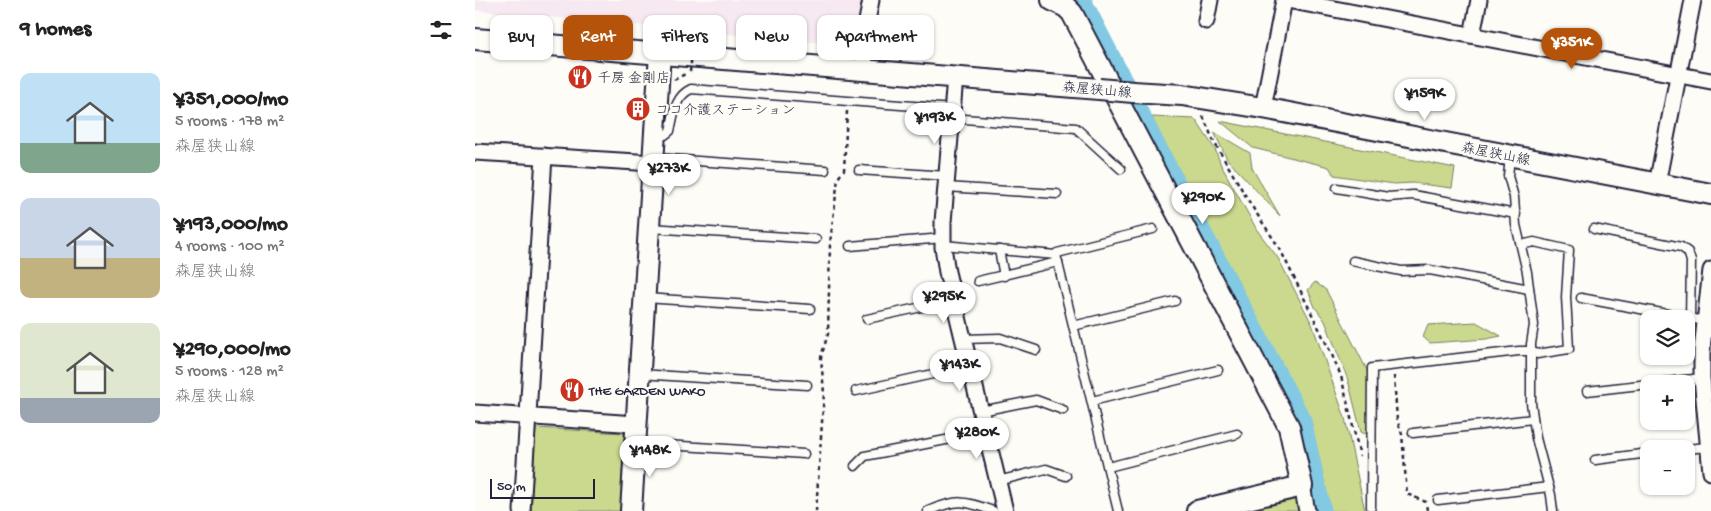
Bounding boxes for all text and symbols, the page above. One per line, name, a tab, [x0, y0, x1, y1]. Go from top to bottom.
chip: Buy	[490, 15, 553, 60]
chip: Rent	[563, 15, 633, 60]
chip: Filters	[643, 15, 726, 60]
chip: New	[736, 15, 807, 60]
chip: Apartment	[817, 15, 934, 60]
icon: filters	[427, 16, 455, 44]
text: 9 homes	[20, 18, 91, 43]
pin: ¥351K	[1537, 28, 1607, 70]
text: ¥351K	[1552, 34, 1592, 53]
restaurant icon: 千房 金剛店	[567, 64, 593, 90]
place label: 千房 金剛店	[597, 71, 670, 88]
pin: ¥159K	[1390, 78, 1460, 121]
street label: 森屋狭山線	[1061, 80, 1132, 103]
text: ¥159K	[1405, 85, 1445, 104]
text: ¥351,000/mo	[175, 88, 288, 113]
icon: home	[60, 93, 120, 153]
building icon: ココ介護ステーション	[625, 96, 651, 122]
pin: ¥193K	[900, 102, 970, 145]
place label: ココ介護ステーション	[655, 103, 796, 120]
text: ¥193K	[915, 109, 955, 128]
text: 5 rooms · 178 m²	[175, 113, 284, 132]
text: 森屋狭山線	[175, 139, 255, 158]
street label: 森屋狭山線	[1460, 140, 1532, 170]
pin: ¥273K	[634, 154, 704, 196]
text: ¥273K	[649, 160, 689, 179]
pin: ¥290K	[1168, 182, 1238, 225]
text: ¥290K	[1182, 189, 1224, 208]
text: ¥193,000/mo	[175, 213, 288, 238]
icon: home	[60, 218, 120, 278]
text: 4 rooms · 100 m²	[175, 238, 285, 257]
text: 森屋狭山線	[175, 264, 255, 283]
pin: ¥295K	[909, 282, 979, 324]
text: ¥295K	[924, 288, 964, 307]
map controls	[1640, 310, 1695, 495]
button: layers	[1640, 310, 1695, 365]
text: ¥290,000/mo	[175, 338, 291, 363]
icon: home	[60, 343, 120, 403]
pin: ¥143K	[925, 350, 995, 392]
text: ¥143K	[941, 356, 979, 375]
text: 5 rooms · 128 m²	[175, 363, 284, 382]
button: +	[1640, 375, 1695, 430]
restaurant icon: THE GARDEN WAKO	[559, 377, 585, 403]
place label: THE GARDEN WAKO	[588, 384, 706, 401]
text: 森屋狭山線	[175, 389, 255, 408]
pin: ¥280K	[942, 418, 1012, 460]
text: ¥280K	[956, 424, 998, 443]
pin: ¥148K	[615, 436, 685, 478]
button: −	[1640, 440, 1695, 495]
text: ¥148K	[630, 442, 670, 461]
scale bar	[490, 476, 595, 499]
text: 50 m	[497, 479, 526, 496]

